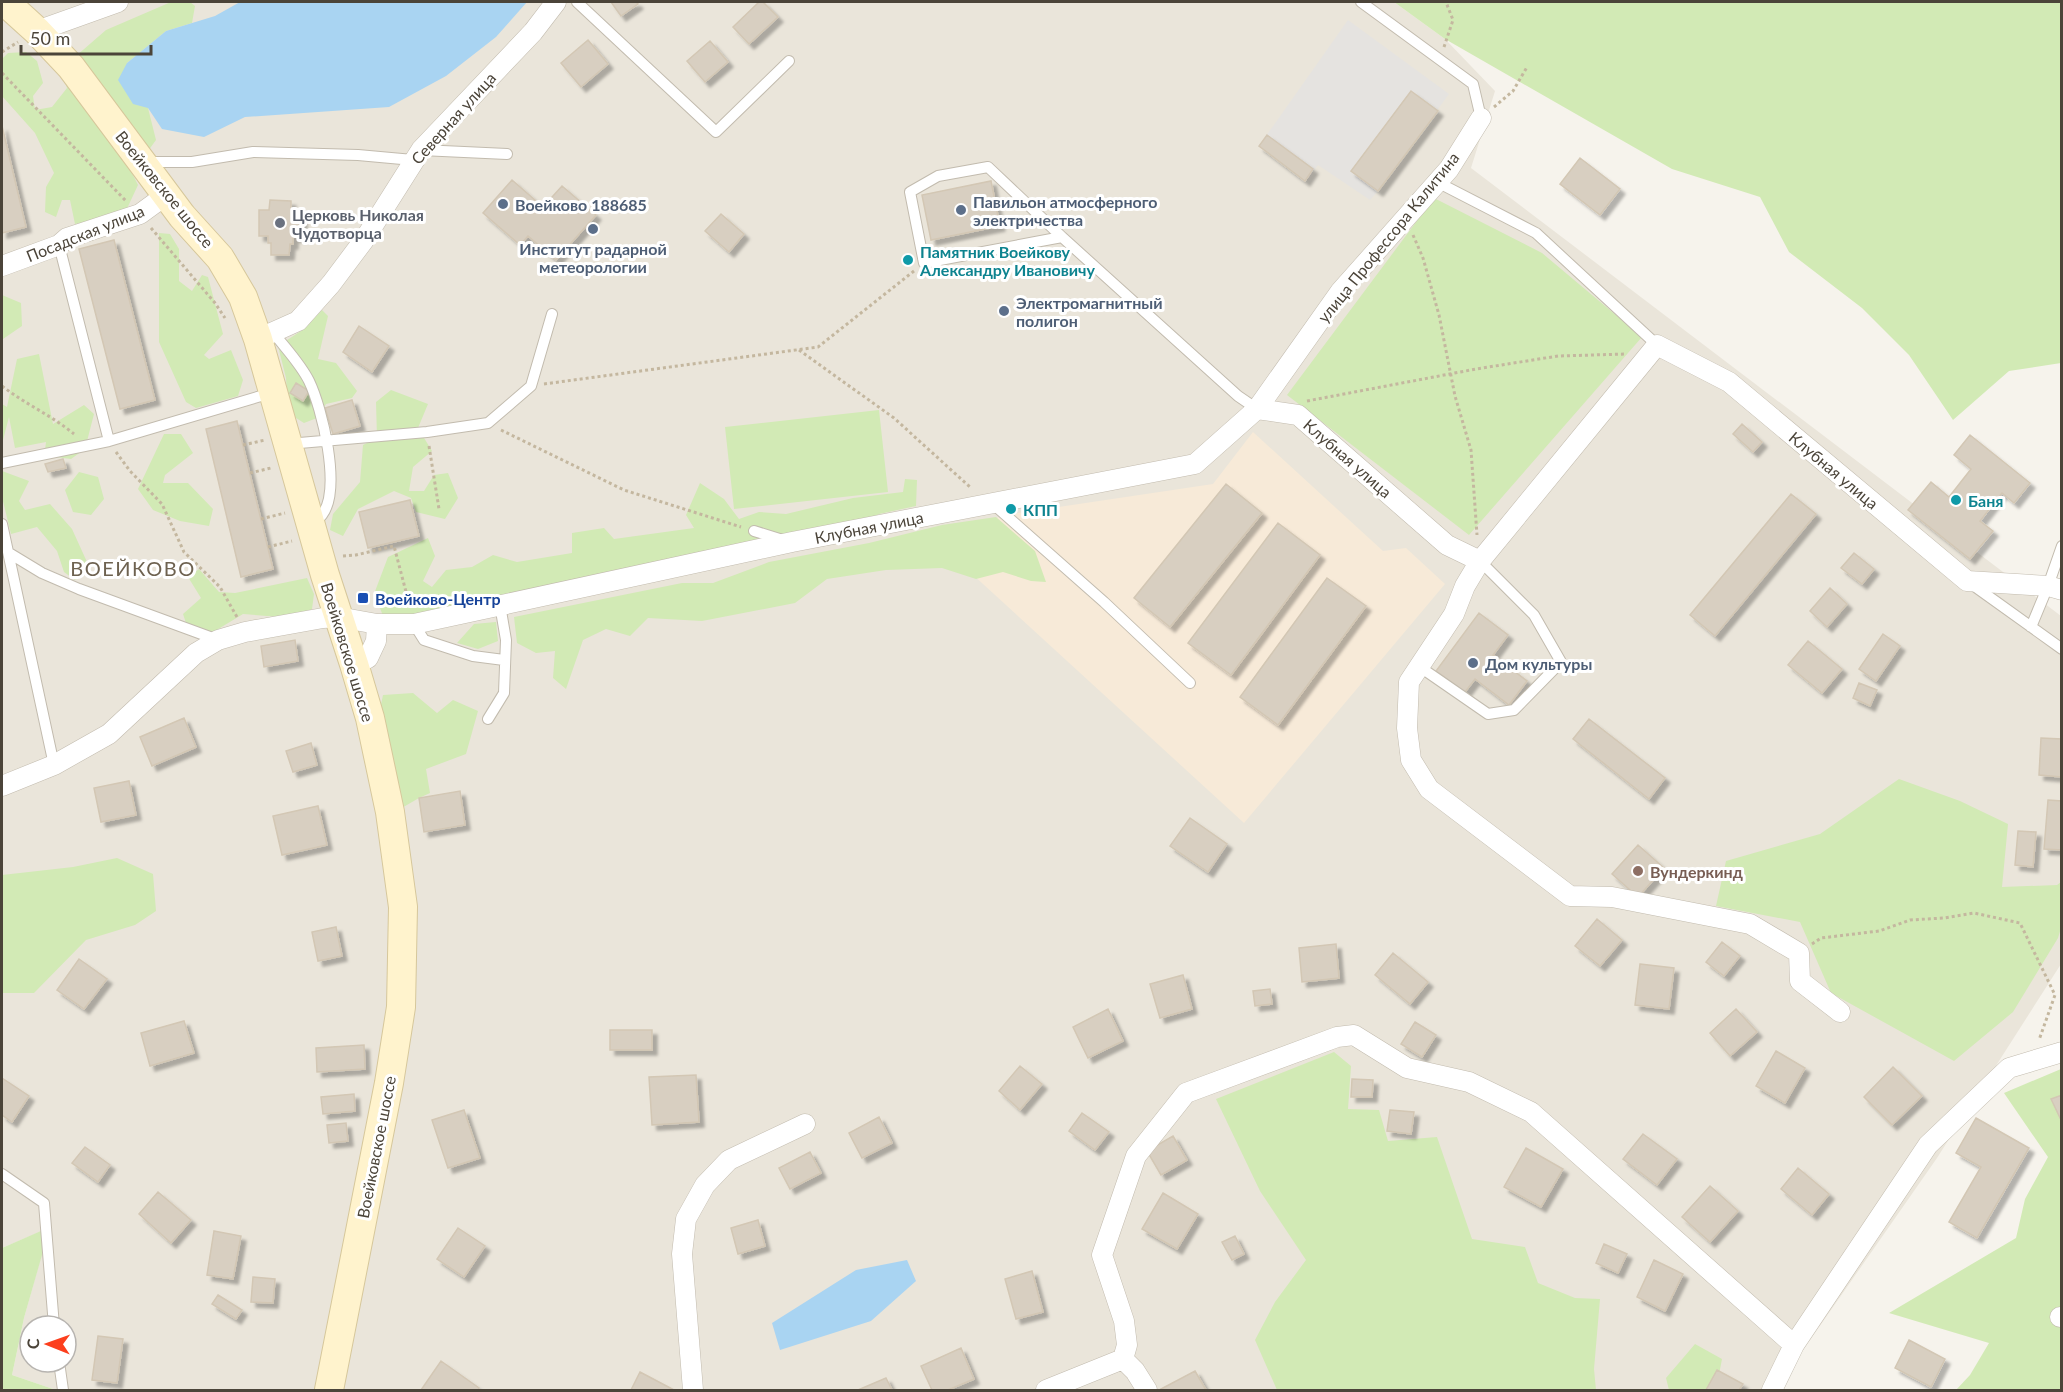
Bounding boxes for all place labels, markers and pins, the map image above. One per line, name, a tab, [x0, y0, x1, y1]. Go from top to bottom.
place label: Павильон атмосферного электричества	[973, 192, 1157, 229]
place label: Воейково 188685	[515, 195, 647, 214]
marker: Воейково 188685	[496, 197, 510, 211]
marker: Павильон атмосферного электричества	[954, 203, 968, 217]
place label: Церковь Николая Чудотворца	[292, 205, 424, 242]
marker: Церковь Николая Чудотворца	[273, 216, 287, 230]
marker: Институт радарной метеорологии	[586, 222, 600, 236]
place label: Институт радарной метеорологии	[519, 239, 667, 276]
place label: Памятник Воейкову Александру Ивановичу	[919, 242, 1095, 279]
marker: Памятник Воейкову Александру Ивановичу	[901, 253, 915, 267]
place label: Электромагнитный полигон	[1016, 293, 1162, 330]
marker: Электромагнитный полигон	[997, 304, 1011, 318]
place label: Баня	[1968, 491, 2003, 510]
marker: Баня	[1949, 493, 1963, 507]
place label: КПП	[1023, 500, 1058, 519]
marker: КПП	[1004, 502, 1018, 516]
place label: Воейково-Центр	[375, 589, 501, 608]
marker: Воейково-Центр	[356, 591, 370, 605]
place label: Дом культуры	[1485, 654, 1592, 673]
marker: Дом культуры	[1466, 656, 1480, 670]
place label: Вундеркинд	[1650, 862, 1743, 881]
marker: Вундеркинд	[1631, 864, 1645, 878]

